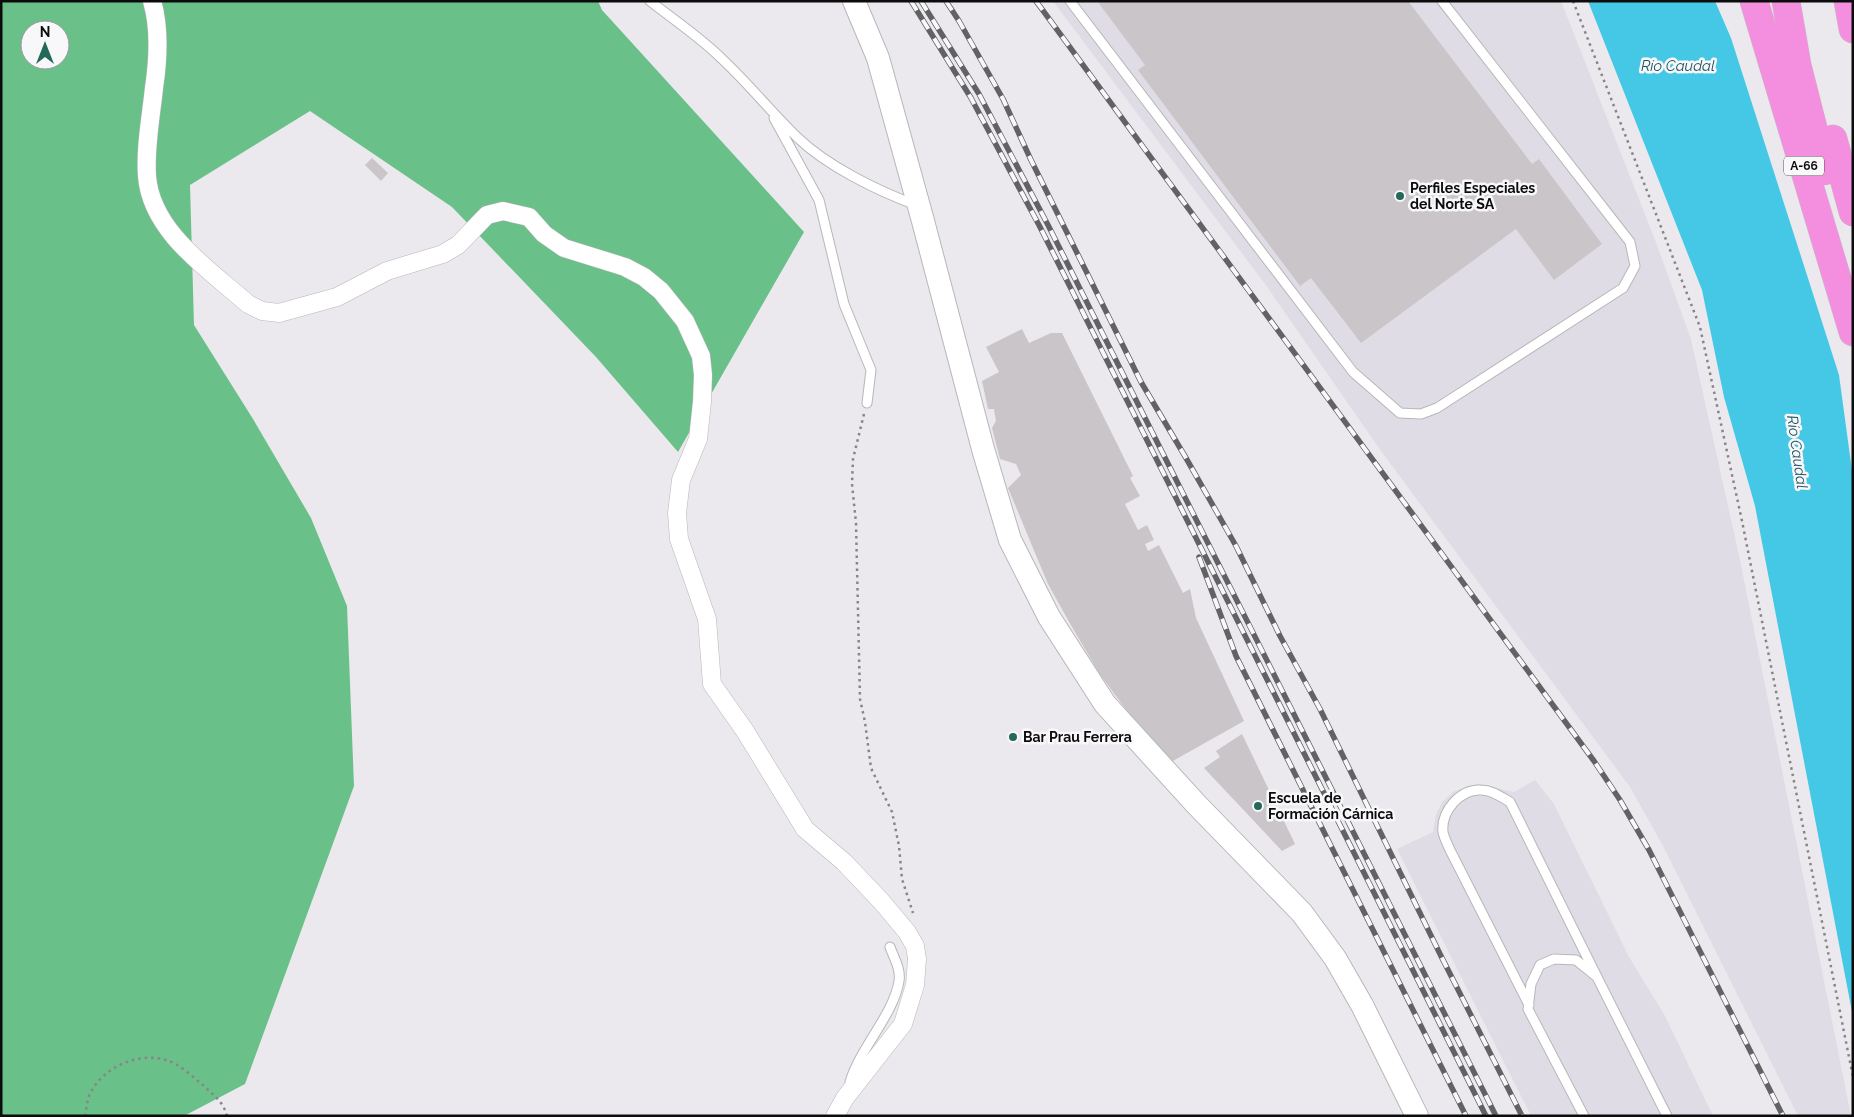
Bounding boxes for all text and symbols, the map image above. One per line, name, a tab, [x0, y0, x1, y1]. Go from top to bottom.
north arrow	[20, 20, 70, 70]
text: N	[40, 24, 50, 40]
water label: Río Caudal	[1641, 57, 1715, 75]
road number: A-66	[1784, 157, 1824, 176]
place label: Perfiles Especiales del Norte SA	[1410, 180, 1535, 212]
marker: Perfiles Especiales del Norte SA	[1394, 190, 1406, 202]
water label: Río Caudal	[1783, 414, 1811, 490]
place label: Bar Prau Ferrera	[1023, 729, 1132, 745]
marker: Bar Prau Ferrera	[1007, 731, 1019, 743]
place label: Escuela de Formación Cárnica	[1268, 790, 1393, 822]
marker: Escuela de Formación Cárnica	[1252, 800, 1264, 812]

